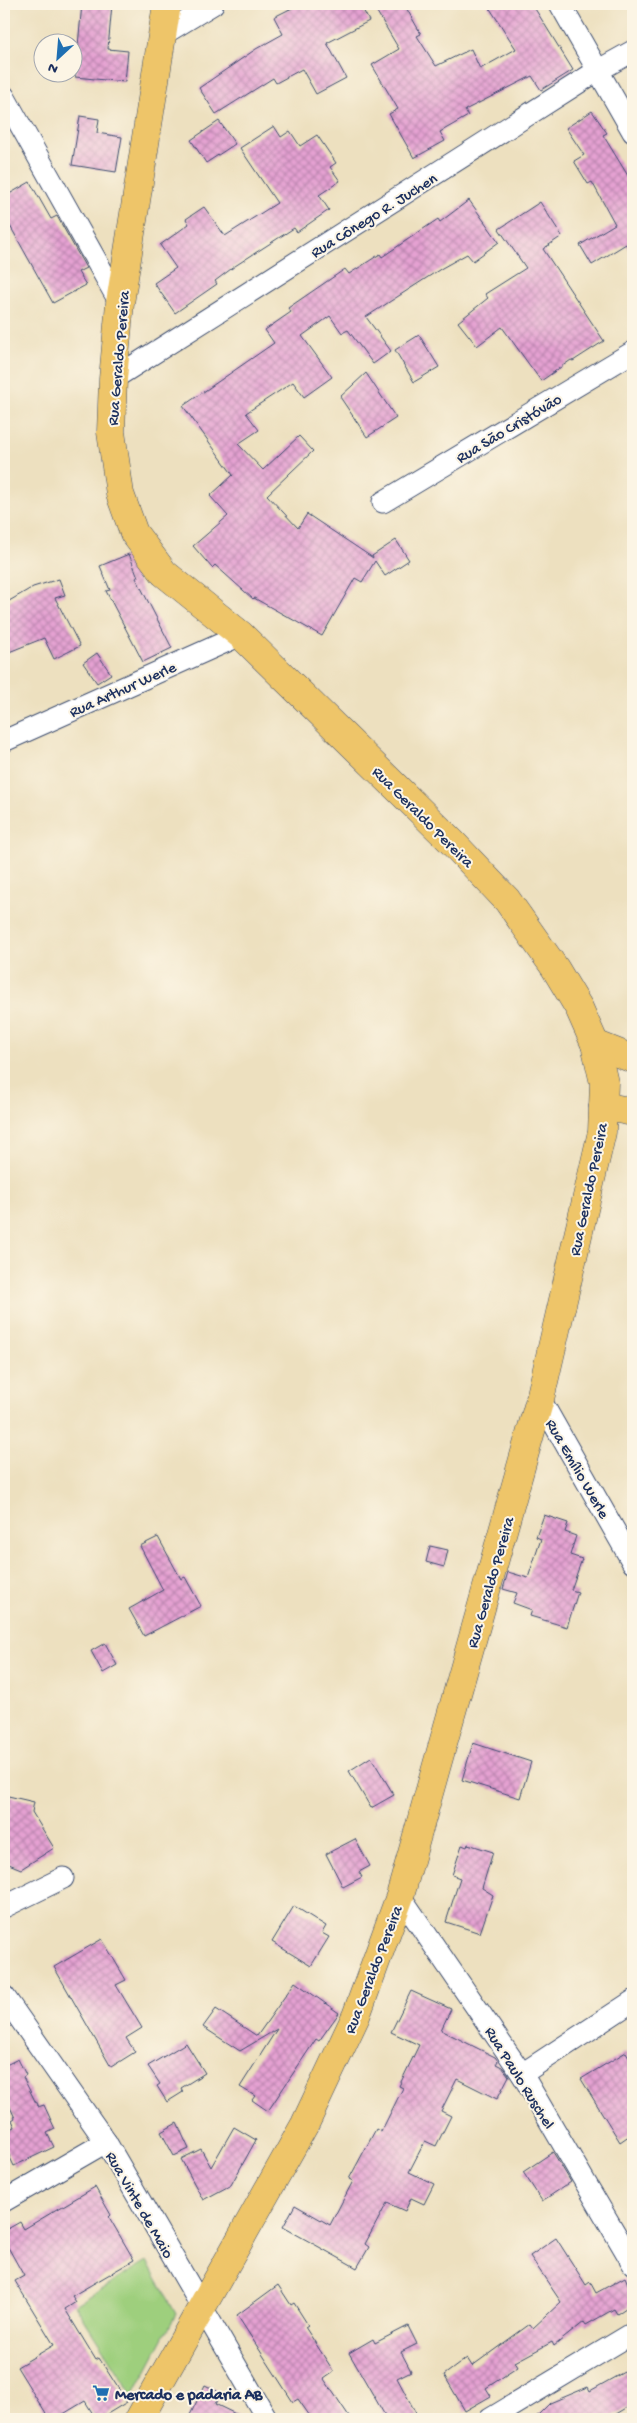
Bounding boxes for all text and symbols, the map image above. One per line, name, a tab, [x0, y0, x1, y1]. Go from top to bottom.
north arrow	[32, 32, 82, 82]
text: N	[46, 58, 61, 77]
street label: Rua Cônego R. Juchen	[308, 170, 442, 264]
street label: Rua Geraldo Pereira	[105, 289, 136, 427]
street label: Rua São Cristóvão	[454, 391, 566, 469]
street label: Rua Arthur Werle	[67, 659, 181, 723]
street label: Rua Geraldo Pereira	[367, 764, 477, 874]
street label: Rua Geraldo Pereira	[567, 1120, 614, 1258]
street label: Rua Emílio Werle	[540, 1417, 613, 1524]
street label: Rua Geraldo Pereira	[465, 1514, 520, 1651]
street label: Rua Geraldo Pereira	[342, 1903, 409, 2037]
street label: Rua Paulo Ruschel	[479, 2024, 557, 2133]
street label: Rua Vinte de Maio	[100, 2149, 176, 2263]
supermarket icon: Mercado e padaria AB	[91, 2383, 111, 2403]
place label: Mercado e padaria AB	[115, 2387, 263, 2406]

